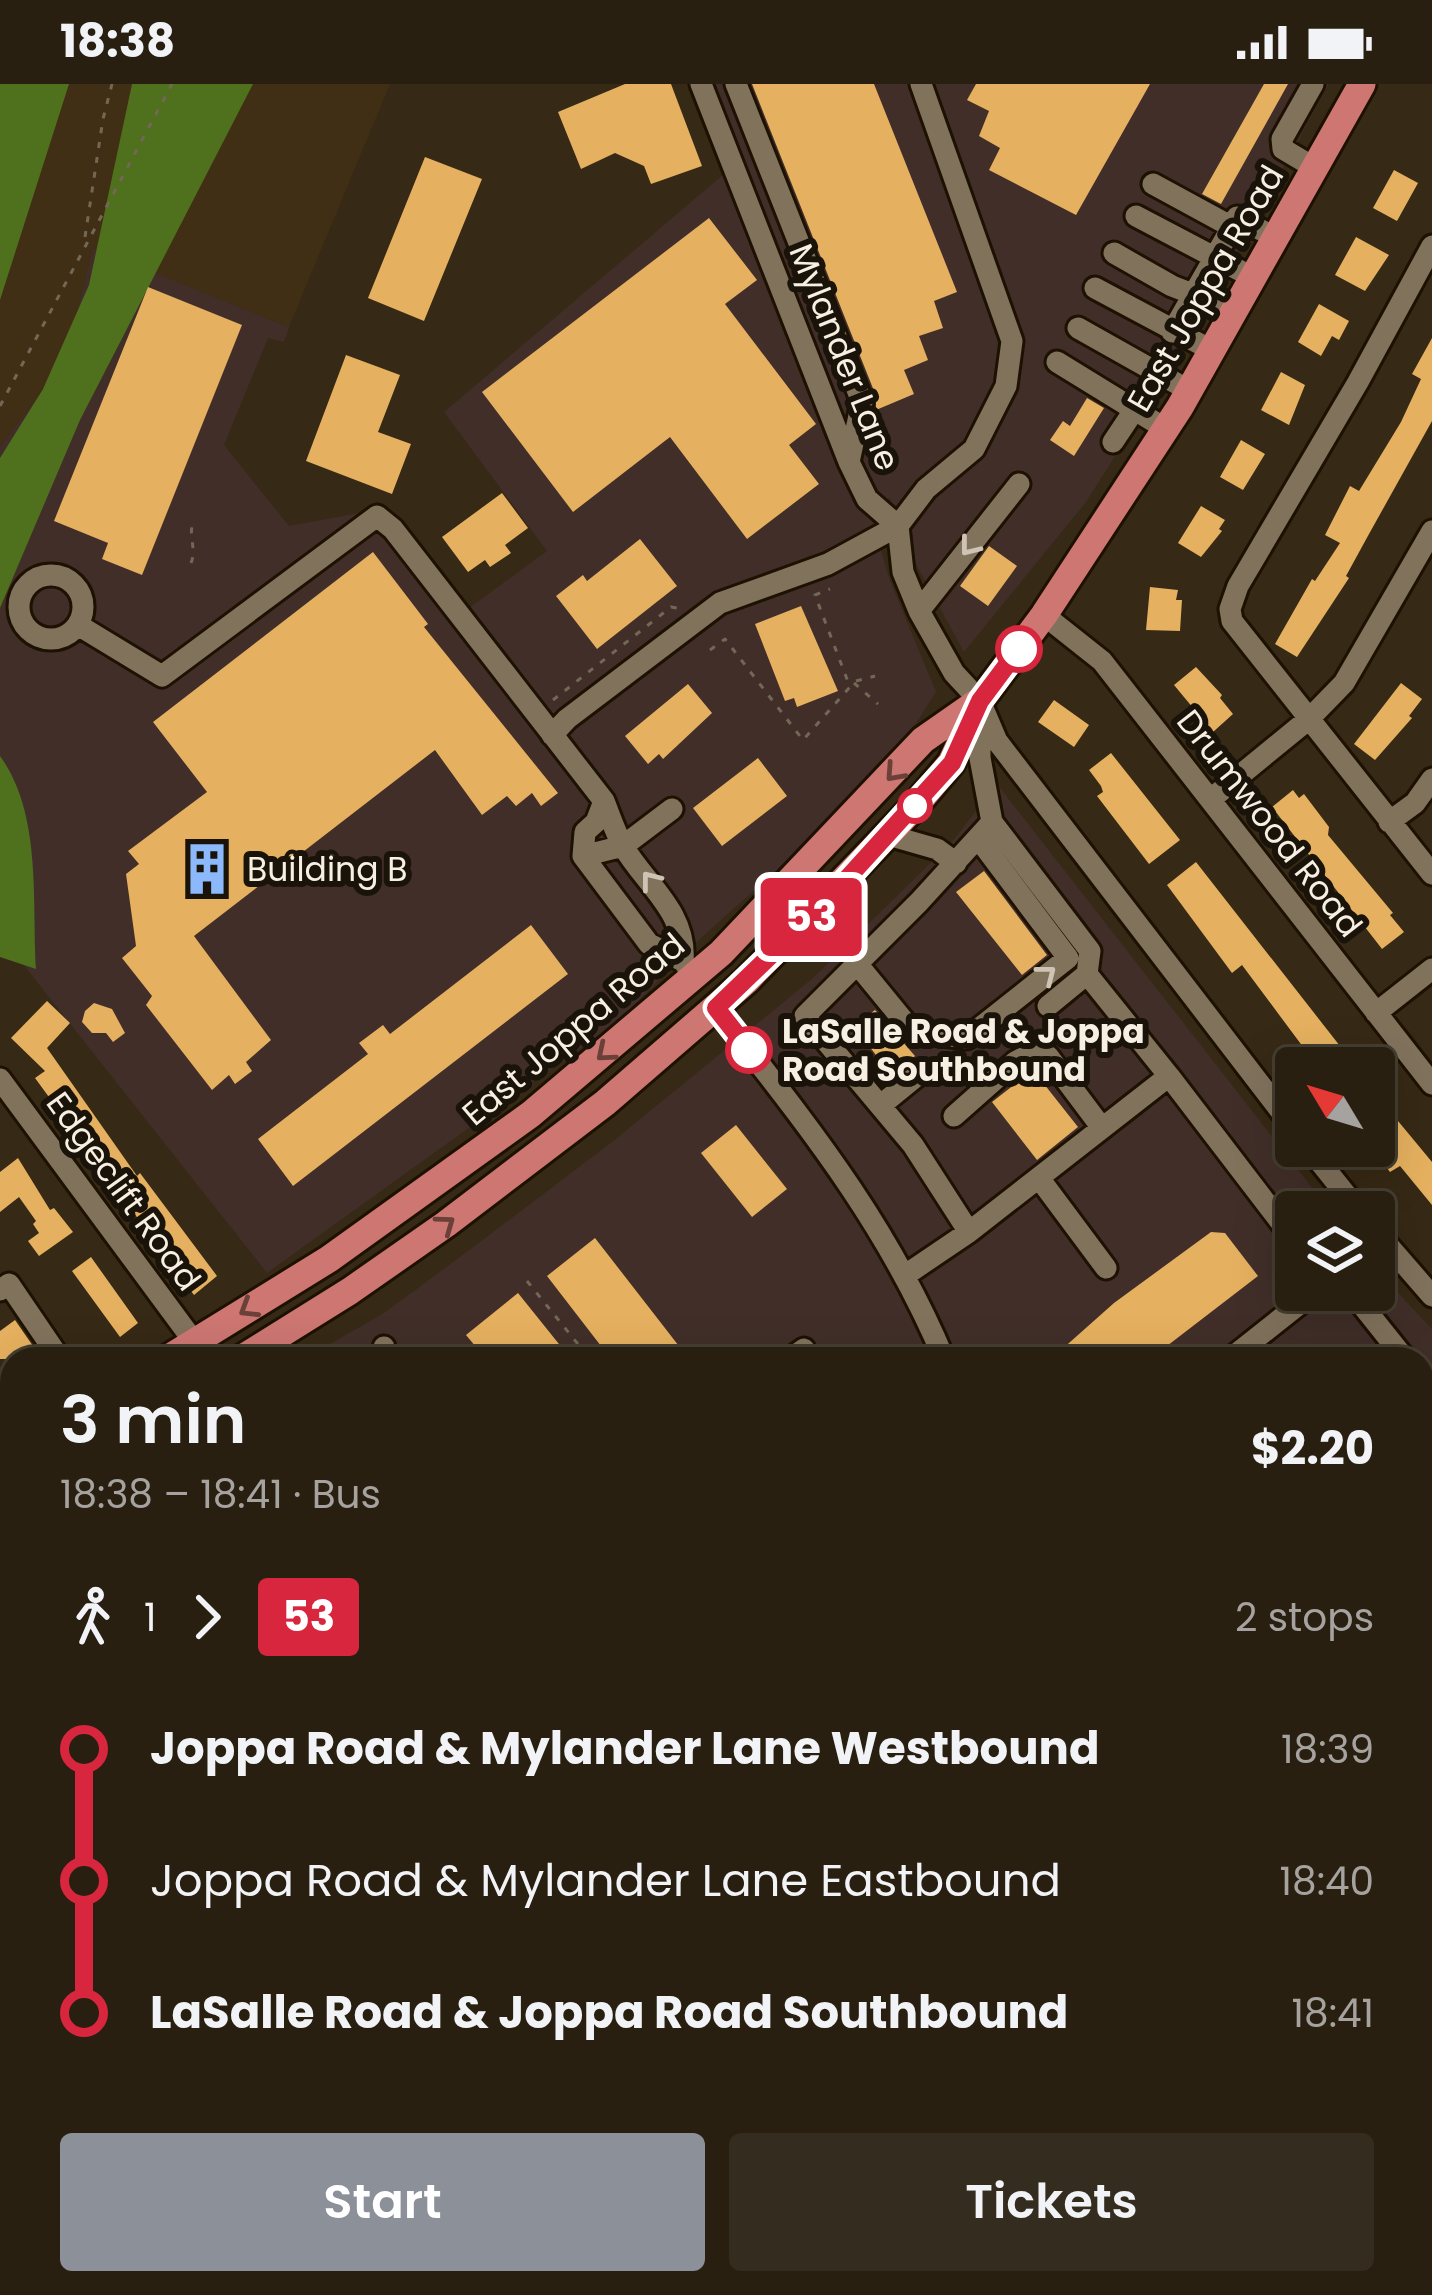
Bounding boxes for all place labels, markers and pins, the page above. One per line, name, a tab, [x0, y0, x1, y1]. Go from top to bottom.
unlabelled marker	[997, 627, 1041, 671]
unlabelled marker	[899, 790, 931, 822]
building icon: Building B	[178, 840, 236, 898]
place label: Building B	[247, 846, 407, 893]
place label: LaSalle Road & Joppa Road Southbound	[782, 1008, 1145, 1093]
marker: LaSalle Road & Joppa Road Southbound	[727, 1028, 771, 1072]

